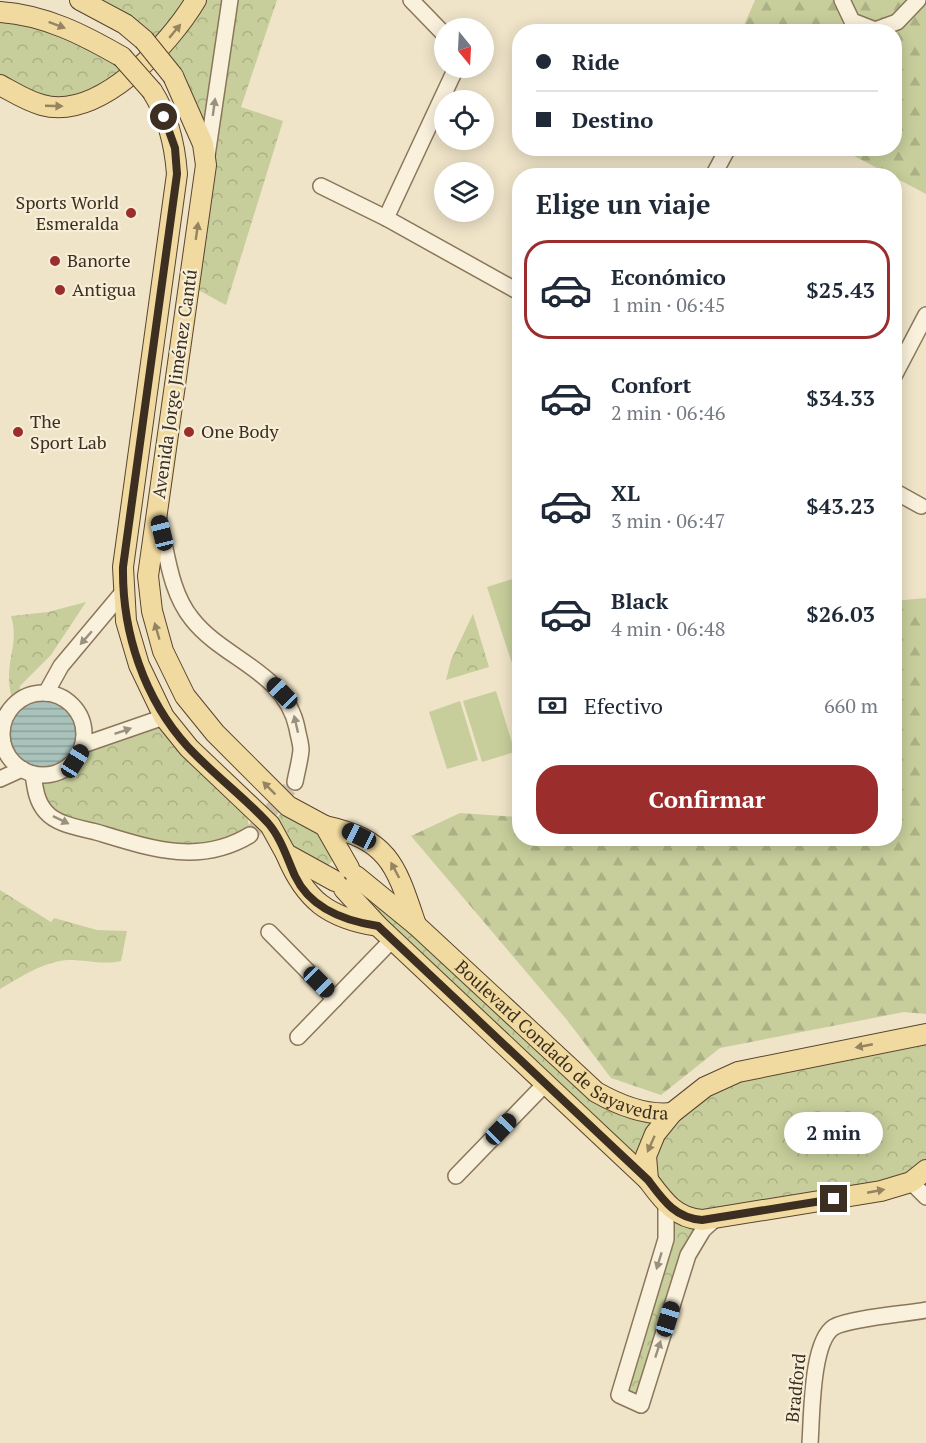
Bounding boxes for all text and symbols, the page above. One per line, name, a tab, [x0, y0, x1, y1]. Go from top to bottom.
north arrow	[434, 18, 494, 78]
map controls	[434, 18, 494, 222]
one-way arrow	[48, 20, 66, 30]
one-way arrow	[168, 24, 181, 39]
text: Ride	[572, 47, 620, 76]
button: locate	[434, 90, 494, 150]
one-way arrow	[210, 97, 219, 116]
one-way arrow	[45, 101, 64, 111]
route start	[150, 103, 177, 130]
text: Destino	[572, 105, 653, 134]
button: layers	[434, 162, 494, 222]
text: Elige un viaje	[536, 186, 710, 222]
place label: Sports World Esmeralda	[16, 190, 119, 235]
marker: Sports World Esmeralda	[124, 206, 138, 220]
one-way arrow	[192, 221, 201, 240]
place label: Banorte	[67, 248, 130, 272]
marker: Banorte	[48, 254, 62, 268]
text: Económico	[611, 262, 726, 291]
icon: car	[539, 263, 593, 317]
street label: Avenida Jorge Jiménez Cantú	[146, 268, 202, 500]
text: $25.43	[806, 275, 875, 304]
place label: Antigua	[72, 277, 136, 301]
marker: Antigua	[53, 283, 67, 297]
text: 1 min · 06:45	[611, 291, 725, 318]
text: Confort	[611, 370, 691, 399]
icon: car	[539, 371, 593, 425]
text: $34.33	[806, 383, 875, 412]
text: 2 min · 06:46	[611, 399, 725, 426]
place label: The Sport Lab	[30, 409, 107, 454]
place label: One Body	[201, 419, 279, 443]
marker: The Sport Lab	[11, 425, 25, 439]
marker: One Body	[182, 425, 196, 439]
text: XL	[611, 478, 640, 507]
icon: car	[539, 479, 593, 533]
text: $43.23	[806, 491, 875, 520]
text: 3 min · 06:47	[611, 507, 725, 534]
car	[149, 513, 175, 553]
text: Black	[611, 586, 668, 615]
icon: car	[539, 587, 593, 641]
text: $26.03	[806, 599, 875, 628]
text: 4 min · 06:48	[611, 615, 725, 642]
one-way arrow	[152, 622, 162, 640]
one-way arrow	[80, 630, 93, 645]
car	[263, 674, 301, 712]
icon: cash	[536, 689, 569, 722]
text: Efectivo	[584, 691, 663, 720]
text: 660 m	[824, 692, 878, 719]
one-way arrow	[290, 715, 300, 734]
one-way arrow	[114, 726, 132, 735]
car	[58, 741, 92, 781]
button: Confirmar	[536, 765, 878, 834]
one-way arrow	[262, 780, 276, 795]
one-way arrow	[52, 816, 69, 825]
car	[339, 820, 379, 852]
one-way arrow	[390, 862, 400, 879]
street label: Boulevard Condado de Sayavedra	[450, 954, 668, 1125]
car	[300, 963, 338, 1001]
one-way arrow	[854, 1042, 873, 1051]
car	[482, 1110, 520, 1148]
callout: 2 min	[784, 1112, 884, 1154]
text: 2 min	[806, 1119, 861, 1146]
one-way arrow	[647, 1135, 656, 1152]
route end	[820, 1185, 847, 1212]
one-way arrow	[867, 1186, 886, 1195]
one-way arrow	[654, 1252, 663, 1270]
car	[654, 1299, 682, 1339]
one-way arrow	[654, 1340, 664, 1358]
street label: Bradford	[779, 1352, 811, 1424]

